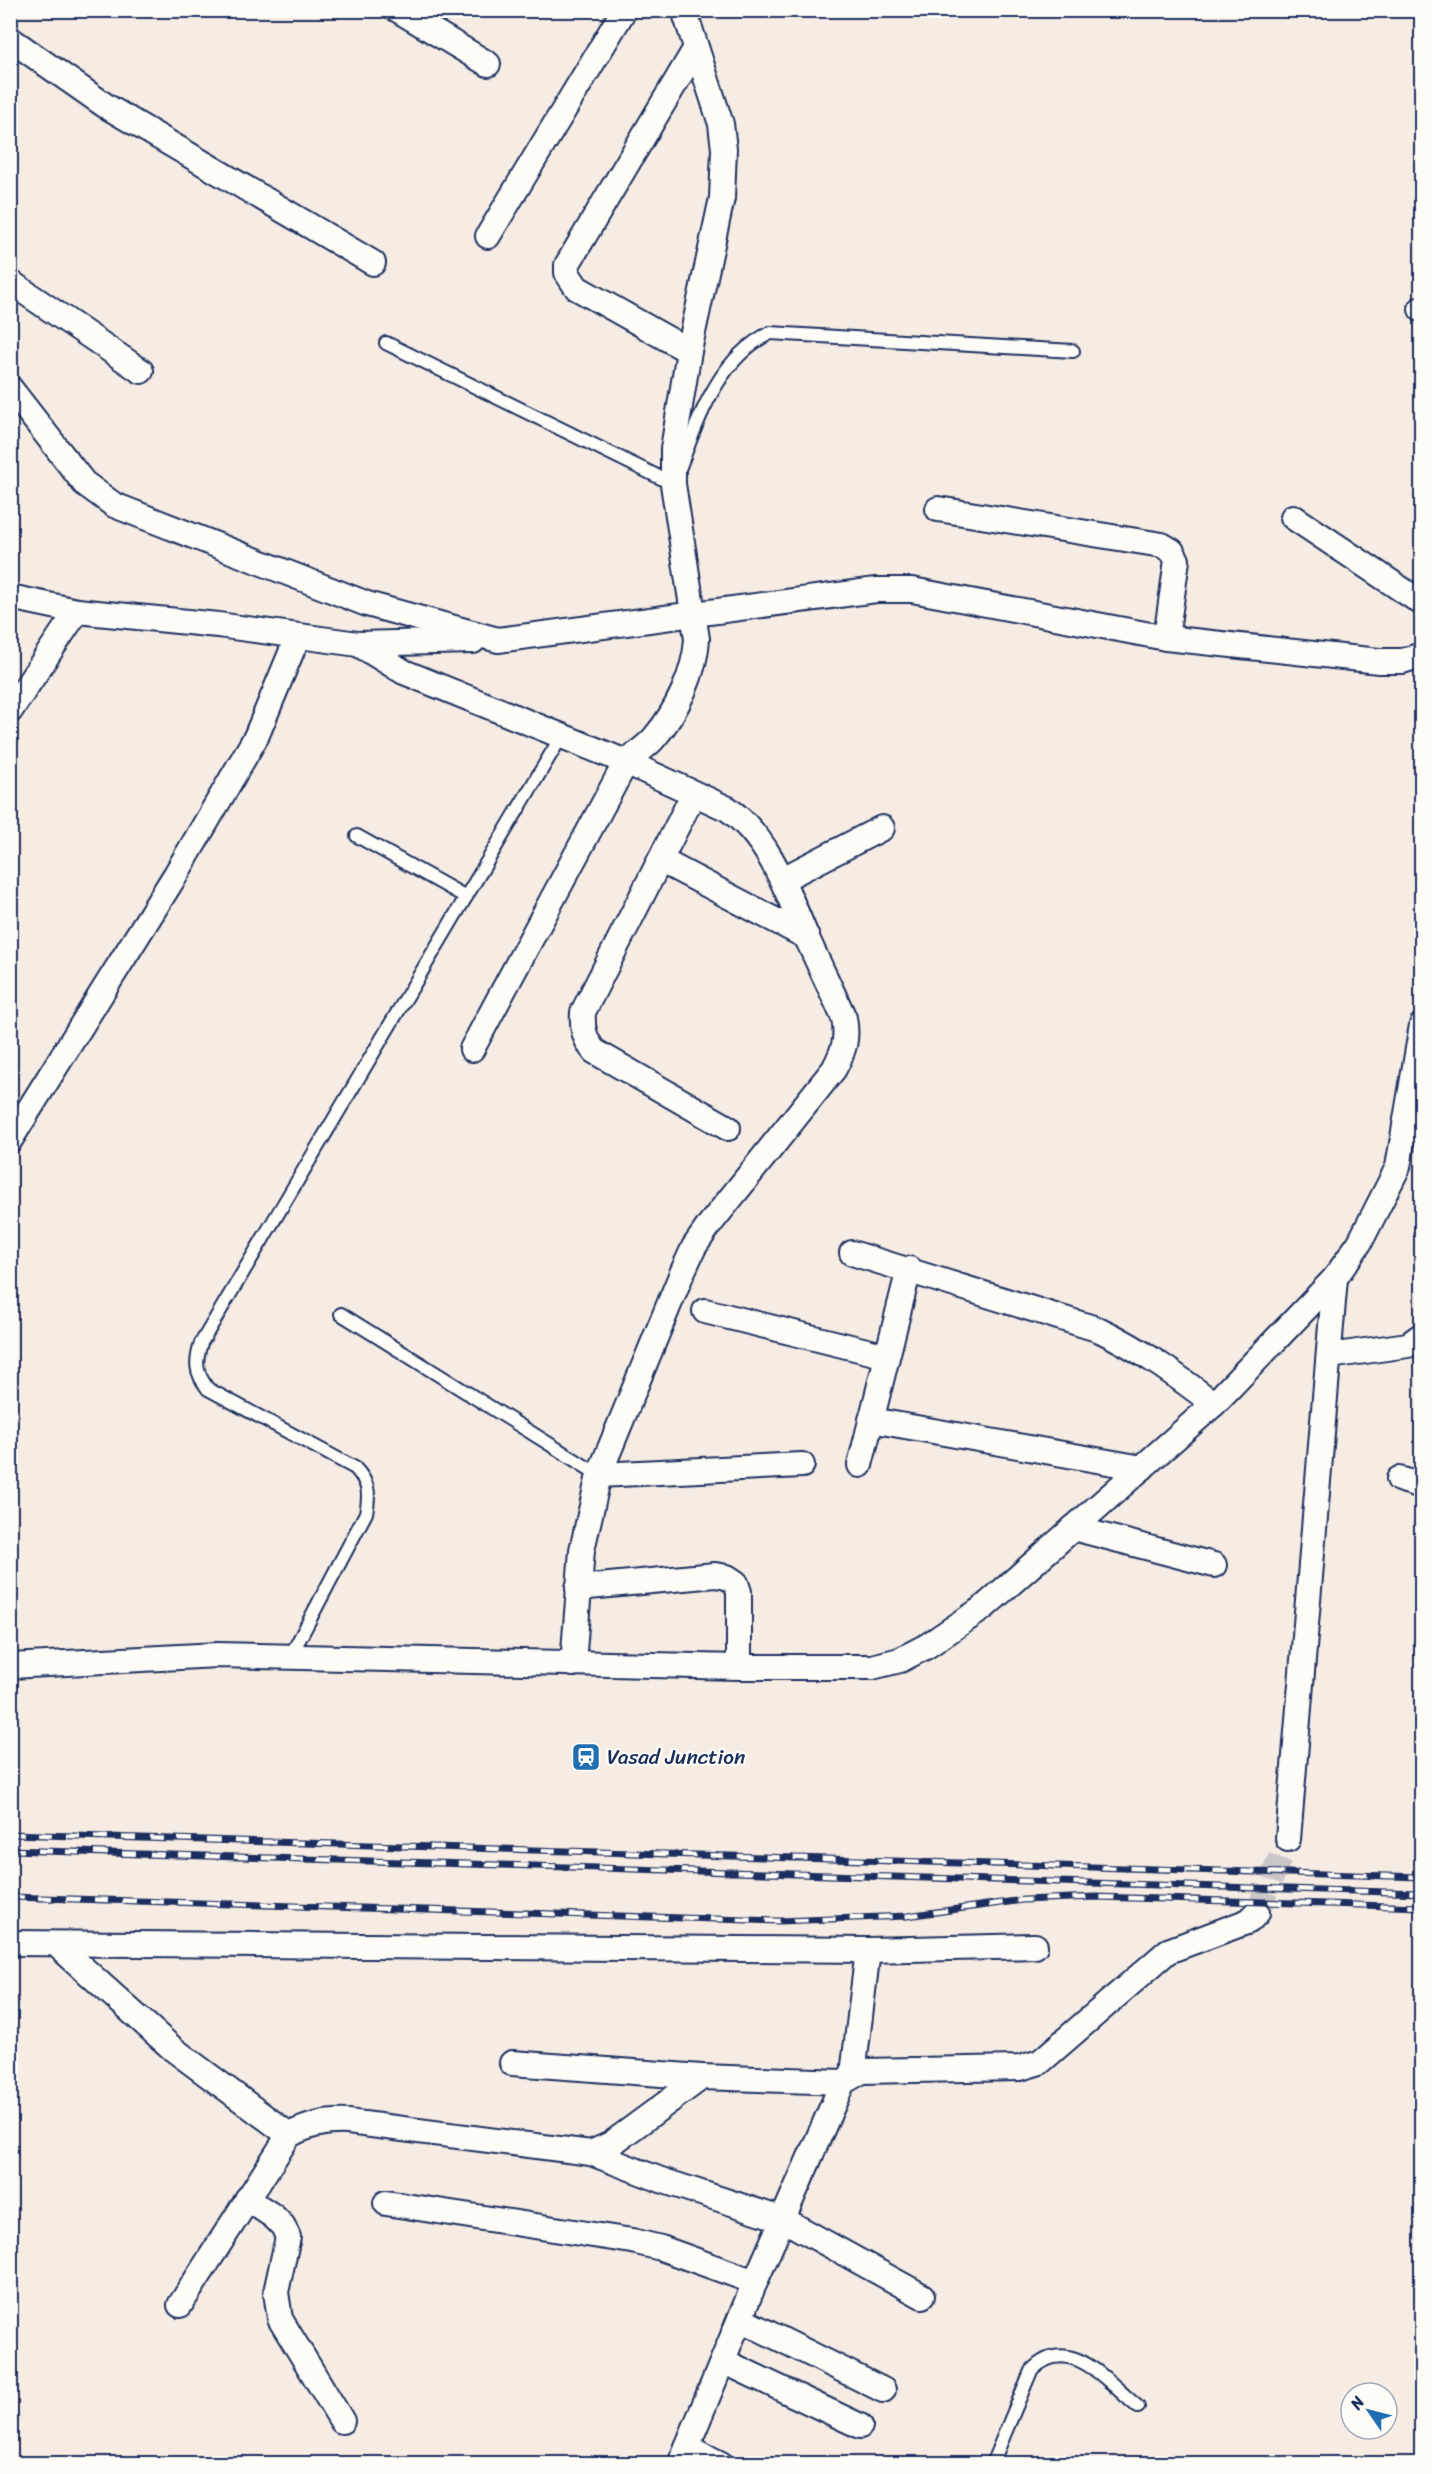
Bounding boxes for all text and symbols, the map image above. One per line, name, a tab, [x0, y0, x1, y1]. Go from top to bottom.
place label: Vasad Junction	[607, 1738, 745, 1776]
station icon: Vasad Junction	[570, 1741, 602, 1773]
north arrow	[1339, 2381, 1399, 2441]
text: N	[1341, 2389, 1373, 2416]

